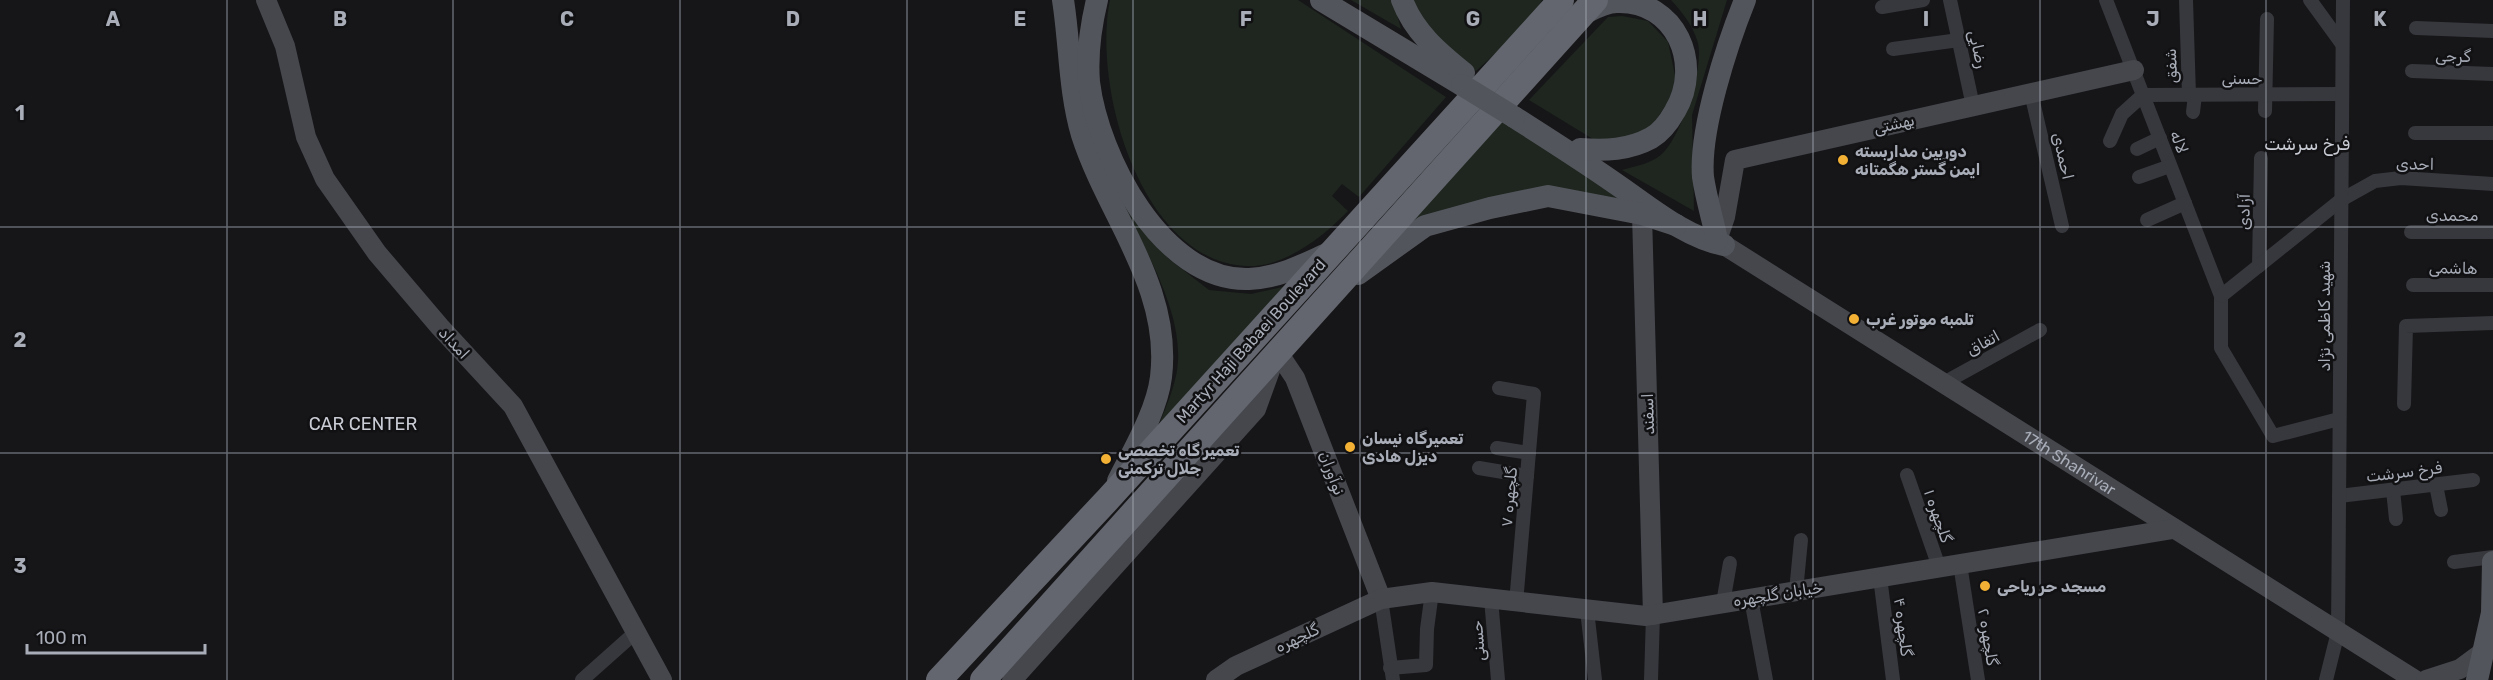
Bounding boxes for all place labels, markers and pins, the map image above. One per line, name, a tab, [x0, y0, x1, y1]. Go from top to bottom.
place label: دوربین مداربسته ایمن گستر هگمتانه	[1855, 142, 1981, 179]
marker: دوربین مداربسته ایمن گستر هگمتانه	[1836, 153, 1850, 167]
place label: تلمبه موتور غرب	[1866, 310, 1974, 329]
marker: تلمبه موتور غرب	[1847, 312, 1861, 326]
place label: تعمیرگاه نیسان دیزل هادی	[1362, 429, 1464, 466]
marker: تعمیرگاه نیسان دیزل هادی	[1343, 440, 1357, 454]
place label: تعمیر گاه تخصصی جلال ترکمنی	[1118, 441, 1240, 478]
marker: تعمیر گاه تخصصی جلال ترکمنی	[1099, 452, 1113, 466]
place label: مسجد حر ریاحی	[1997, 577, 2106, 596]
marker: مسجد حر ریاحی	[1978, 579, 1992, 593]

